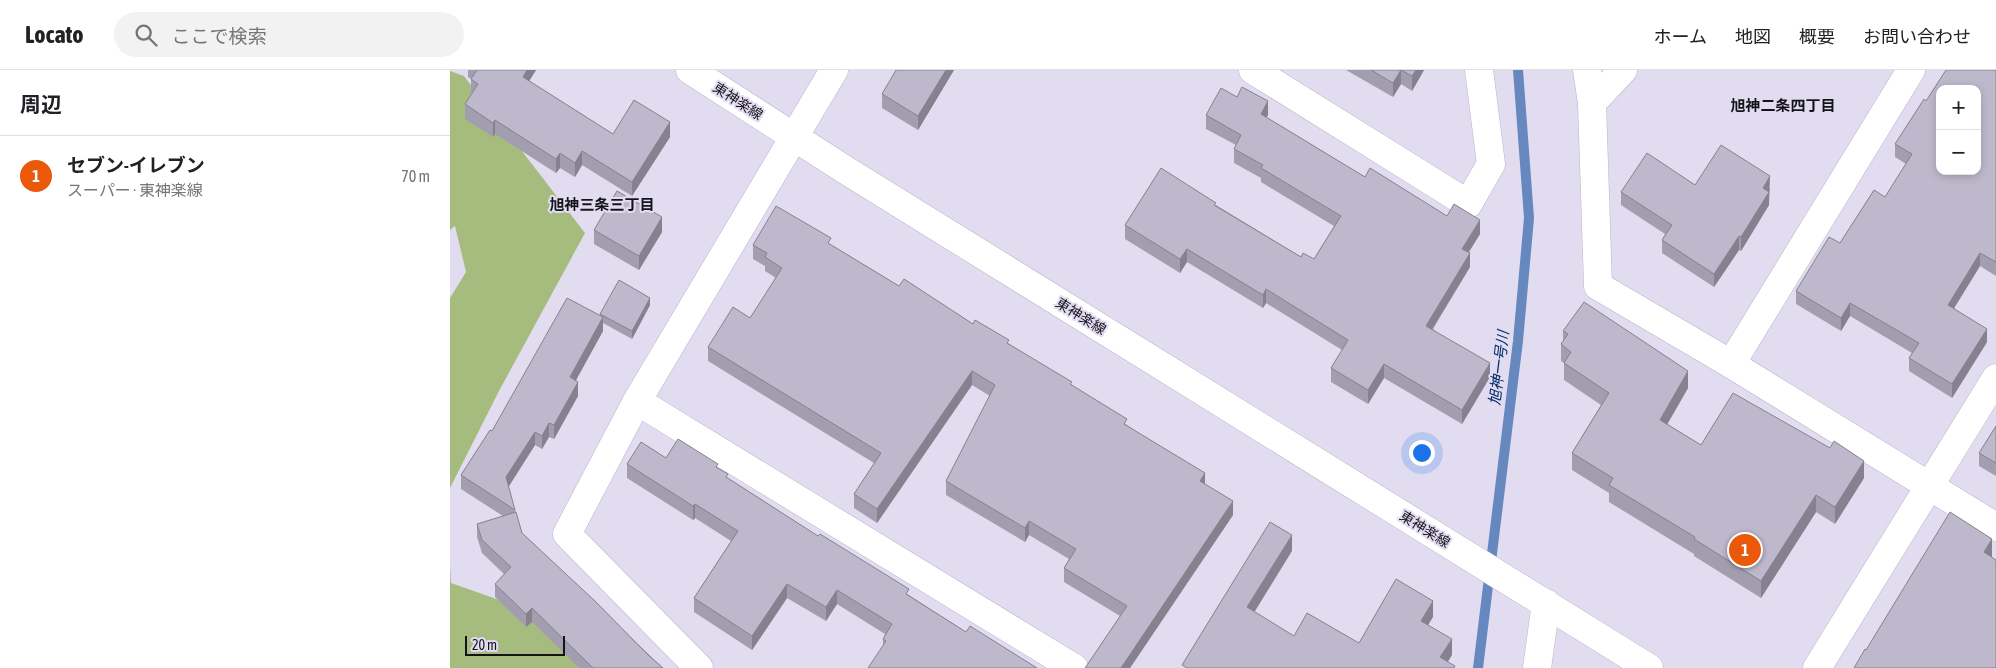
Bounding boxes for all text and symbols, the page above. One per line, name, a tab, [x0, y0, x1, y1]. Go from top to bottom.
search box	[114, 12, 464, 57]
text: Locato	[25, 21, 84, 48]
icon: search	[132, 21, 160, 49]
text: ここで検索	[172, 25, 267, 47]
text: ホーム	[1654, 26, 1707, 47]
text: 地図	[1735, 26, 1771, 47]
text: 概要	[1799, 26, 1835, 47]
text: お問い合わせ	[1863, 26, 1971, 47]
street label: 東神楽線	[710, 79, 766, 123]
map controls	[1936, 85, 1981, 175]
button: +	[1936, 85, 1981, 130]
text: 周辺	[20, 92, 62, 116]
district label: 旭神二条四丁目	[1730, 97, 1836, 114]
button: −	[1936, 130, 1981, 175]
text: セブン-イレブン	[67, 154, 205, 176]
text: 1	[32, 167, 40, 185]
text: 70 m	[401, 167, 430, 185]
text: スーパー · 東神楽線	[67, 181, 203, 199]
district label: 旭神三条三丁目	[549, 196, 655, 213]
street label: 東神楽線	[1053, 294, 1109, 338]
water label: 旭神一号川	[1485, 328, 1512, 406]
your location	[1409, 440, 1435, 466]
street label: 東神楽線	[1397, 507, 1453, 551]
pin: 1	[1729, 531, 1761, 569]
scale bar	[465, 633, 565, 656]
text: 20 m	[472, 637, 497, 653]

